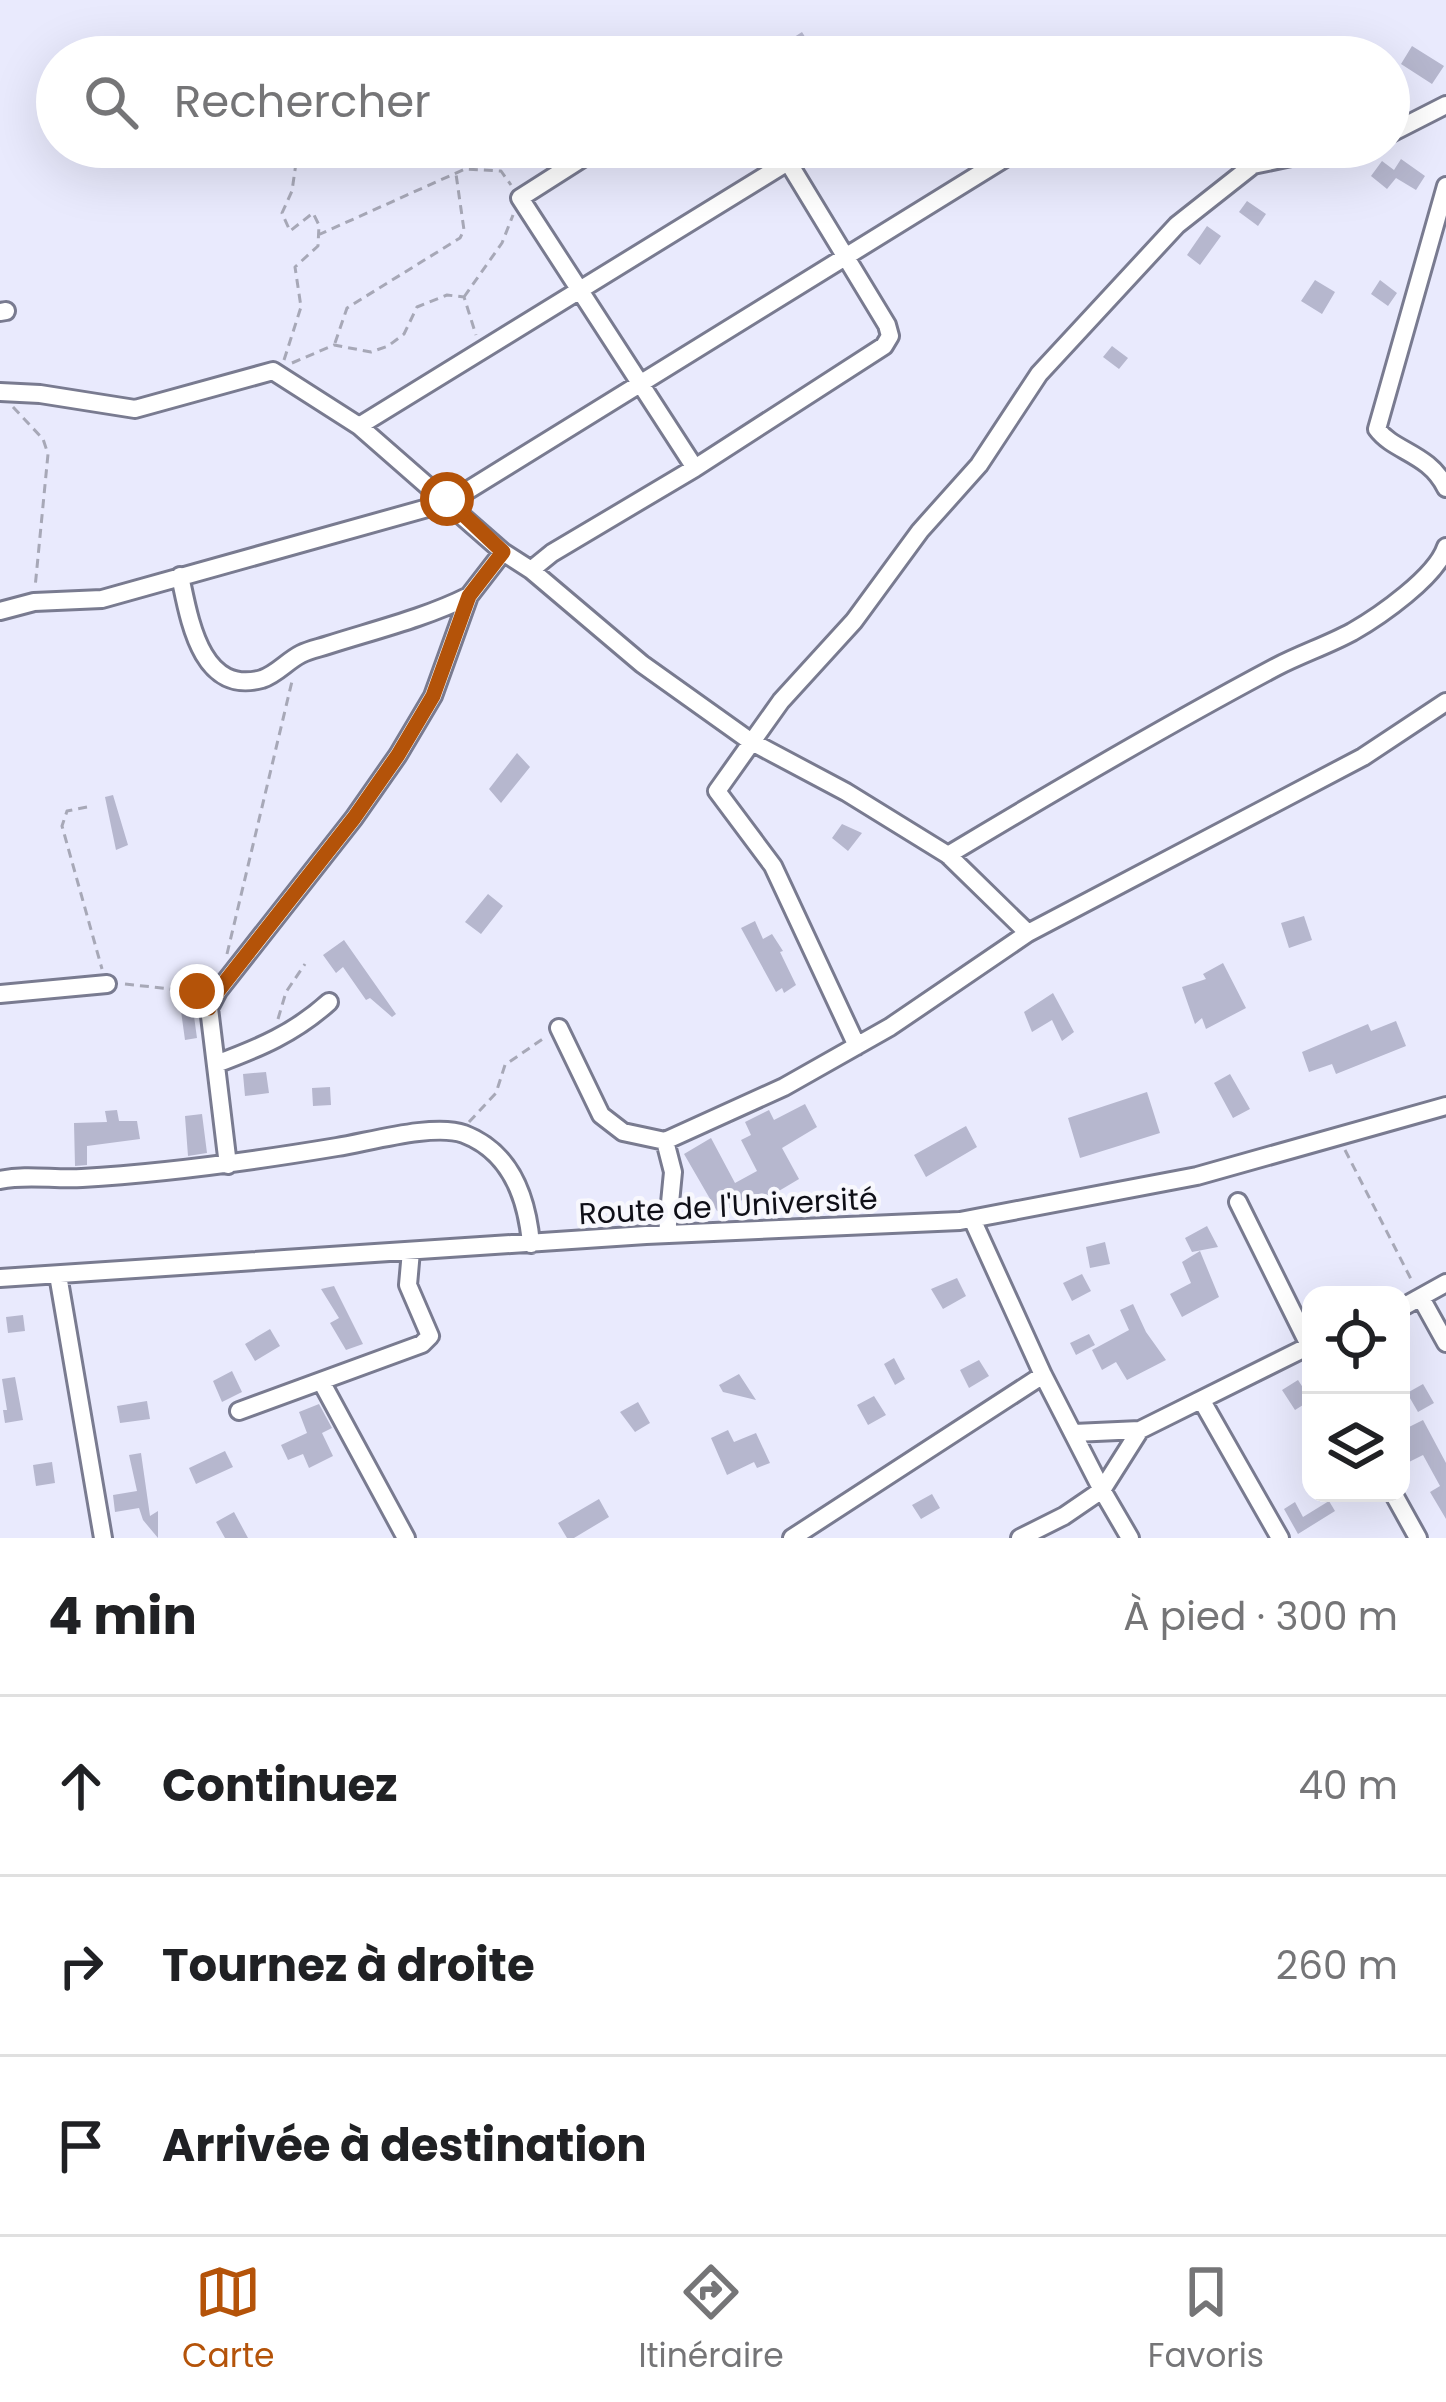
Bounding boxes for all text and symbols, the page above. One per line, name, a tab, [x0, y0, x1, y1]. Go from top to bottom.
search box	[36, 36, 1410, 168]
icon: search	[78, 69, 144, 135]
text: Rechercher	[174, 70, 431, 133]
route start	[420, 472, 474, 526]
route end	[170, 964, 224, 1018]
street label: Route de l'Université	[577, 1177, 879, 1235]
map controls	[1302, 1286, 1410, 1502]
button: locate	[1302, 1286, 1410, 1394]
button: layers	[1302, 1394, 1410, 1502]
text: 4 min	[48, 1580, 197, 1652]
text: À pied · 300 m	[1123, 1589, 1398, 1644]
icon: ahead	[48, 1753, 114, 1819]
text: Continuez	[162, 1754, 398, 1817]
text: 40 m	[1298, 1758, 1398, 1813]
icon: right	[48, 1933, 114, 1999]
text: Tournez à droite	[162, 1934, 535, 1997]
text: 260 m	[1276, 1938, 1398, 1993]
icon: arrive	[48, 2113, 114, 2179]
text: Arrivée à destination	[162, 2114, 647, 2177]
tab: Carte	[182, 2259, 275, 2381]
tab: Itinéraire	[638, 2259, 784, 2381]
tab: Favoris	[1148, 2259, 1264, 2381]

